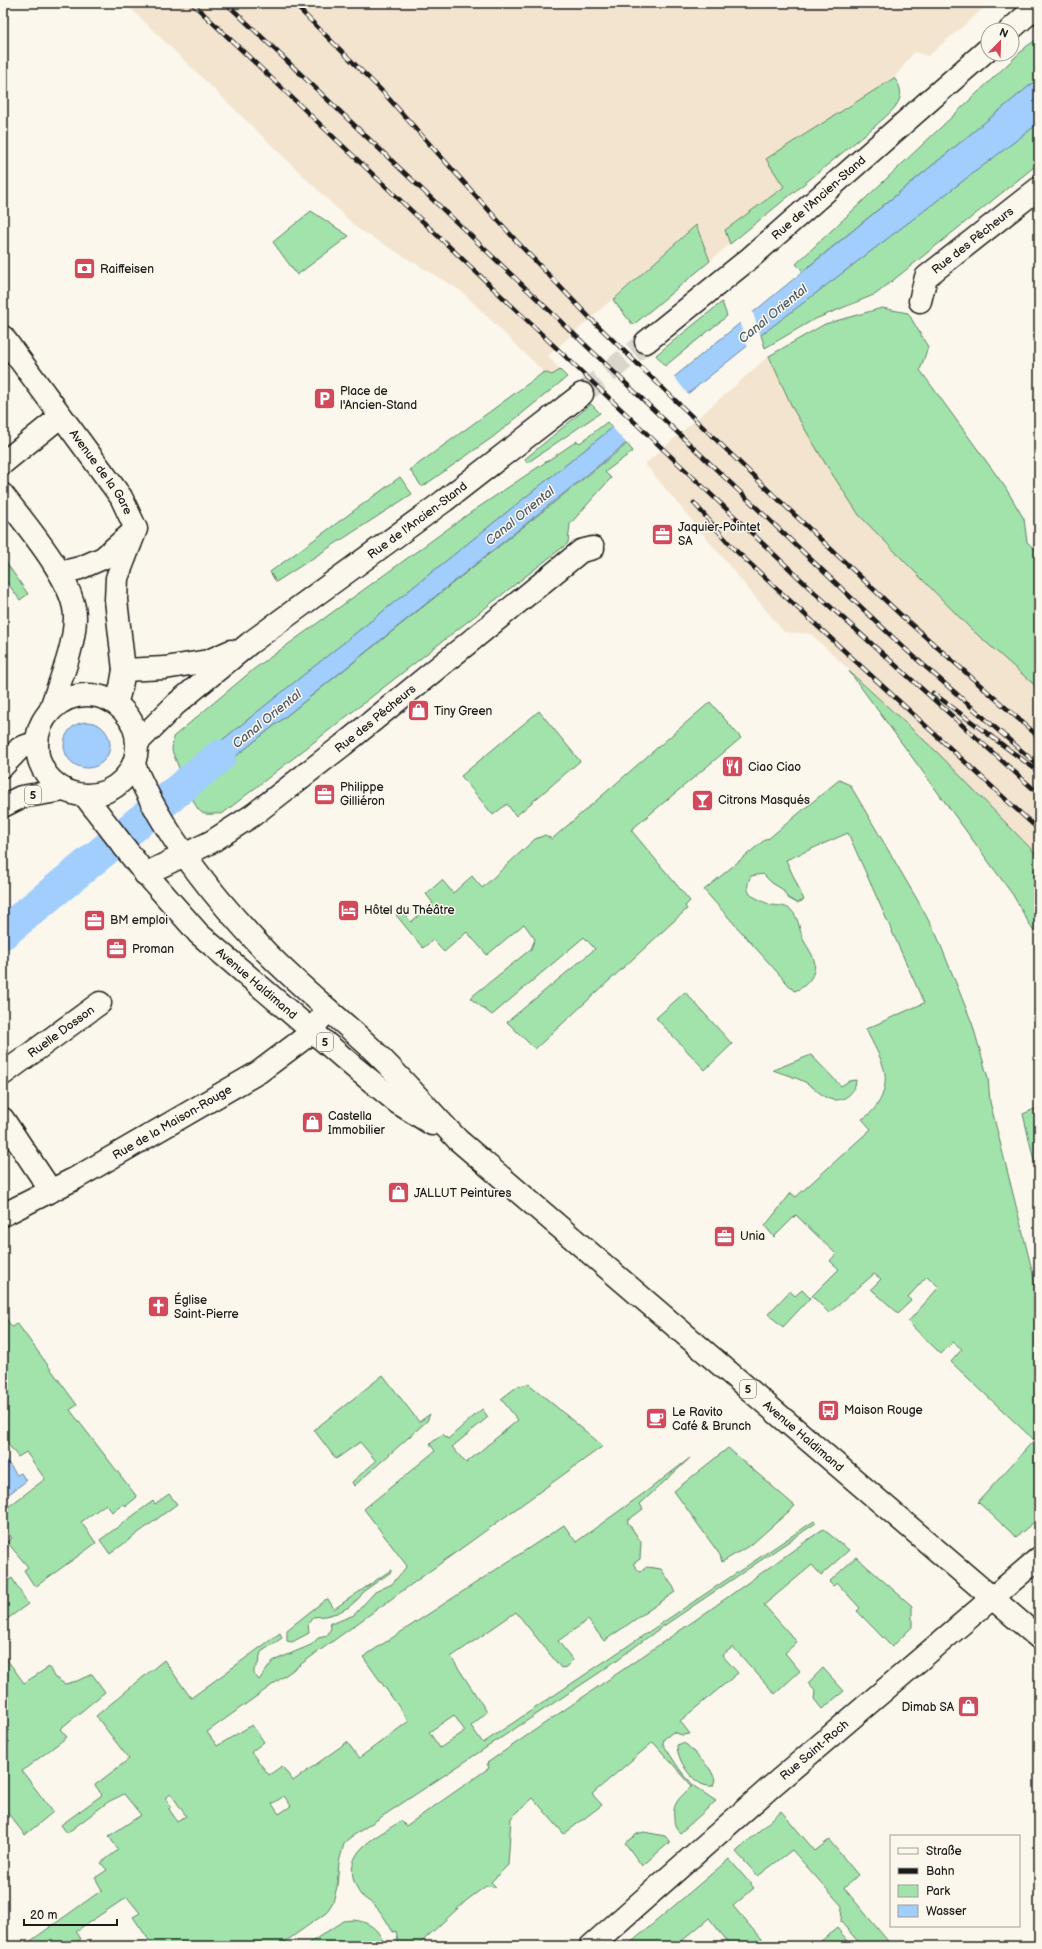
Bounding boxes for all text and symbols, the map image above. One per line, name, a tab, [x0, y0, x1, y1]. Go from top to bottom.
north arrow	[980, 22, 1020, 62]
text: N	[997, 26, 1010, 41]
street label: Rue de l'Ancien-Stand	[768, 152, 869, 243]
street label: Rue des Pêcheurs	[929, 203, 1017, 277]
bank icon: Raiffeisen	[71, 256, 97, 282]
place label: Raiffeisen	[100, 262, 154, 277]
water label: Canal Oriental	[735, 281, 812, 347]
place label: Place de l'Ancien-Stand	[340, 384, 417, 413]
parking icon: Place de l'Ancien-Stand	[311, 385, 337, 411]
street label: Avenue de la Gare	[66, 427, 136, 517]
street label: Rue de l'Ancien-Stand	[364, 478, 470, 562]
water label: Canal Oriental	[482, 483, 559, 549]
place label: Jaquier-Pointet SA	[678, 520, 761, 549]
office icon: Jaquier-Pointet SA	[649, 521, 675, 547]
street label: Rue des Pêcheurs	[332, 681, 419, 756]
water label: Canal Oriental	[229, 686, 306, 752]
shop icon: Tiny Green	[405, 698, 431, 724]
place label: Tiny Green	[434, 704, 493, 719]
restaurant icon: Ciao Ciao	[719, 754, 745, 780]
place label: Ciao Ciao	[748, 760, 801, 775]
place label: Philippe Gilliéron	[340, 780, 385, 809]
office icon: Philippe Gilliéron	[312, 781, 338, 807]
road number: 5	[25, 786, 41, 804]
bar icon: Citrons Masqués	[690, 787, 716, 813]
place label: Citrons Masqués	[718, 793, 810, 808]
hotel icon: Hôtel du Théâtre	[336, 897, 362, 923]
place label: Hôtel du Théâtre	[364, 903, 455, 918]
office icon: BM emploi	[82, 907, 108, 933]
place label: BM emploi	[110, 913, 168, 928]
office icon: Proman	[104, 936, 130, 962]
place label: Proman	[132, 942, 174, 957]
street label: Avenue Haldimand	[213, 945, 300, 1022]
street label: Ruelle Dosson	[25, 1002, 98, 1061]
road number: 5	[317, 1033, 333, 1051]
street label: Rue de la Maison-Rouge	[110, 1082, 235, 1163]
place label: Castella Immobilier	[328, 1109, 386, 1138]
shop icon: Castella Immobilier	[300, 1110, 326, 1136]
shop icon: JALLUT Peintures	[385, 1180, 411, 1206]
place label: JALLUT Peintures	[414, 1186, 511, 1201]
office icon: Unia	[712, 1223, 738, 1249]
place label: Unia	[740, 1229, 765, 1244]
place label: Église Saint-Pierre	[174, 1292, 239, 1322]
church icon: Église Saint-Pierre	[145, 1294, 171, 1320]
road number: 5	[740, 1380, 756, 1398]
street label: Avenue Haldimand	[760, 1397, 847, 1475]
bus stop icon: Maison Rouge	[815, 1397, 841, 1423]
place label: Maison Rouge	[844, 1403, 923, 1418]
place label: Le Ravito Café & Brunch	[672, 1405, 752, 1434]
cafe icon: Le Ravito Café & Brunch	[644, 1406, 670, 1432]
shop icon: Dimab SA	[956, 1694, 982, 1720]
place label: Dimab SA	[901, 1700, 955, 1715]
street label: Rue Saint-Roch	[777, 1716, 852, 1783]
legend	[890, 1835, 1020, 1927]
text: Straße	[926, 1844, 962, 1859]
text: Bahn	[926, 1864, 955, 1879]
text: Park	[926, 1884, 950, 1899]
scale bar	[24, 1901, 117, 1927]
text: Wasser	[926, 1904, 967, 1919]
text: 20 m	[30, 1908, 57, 1923]

